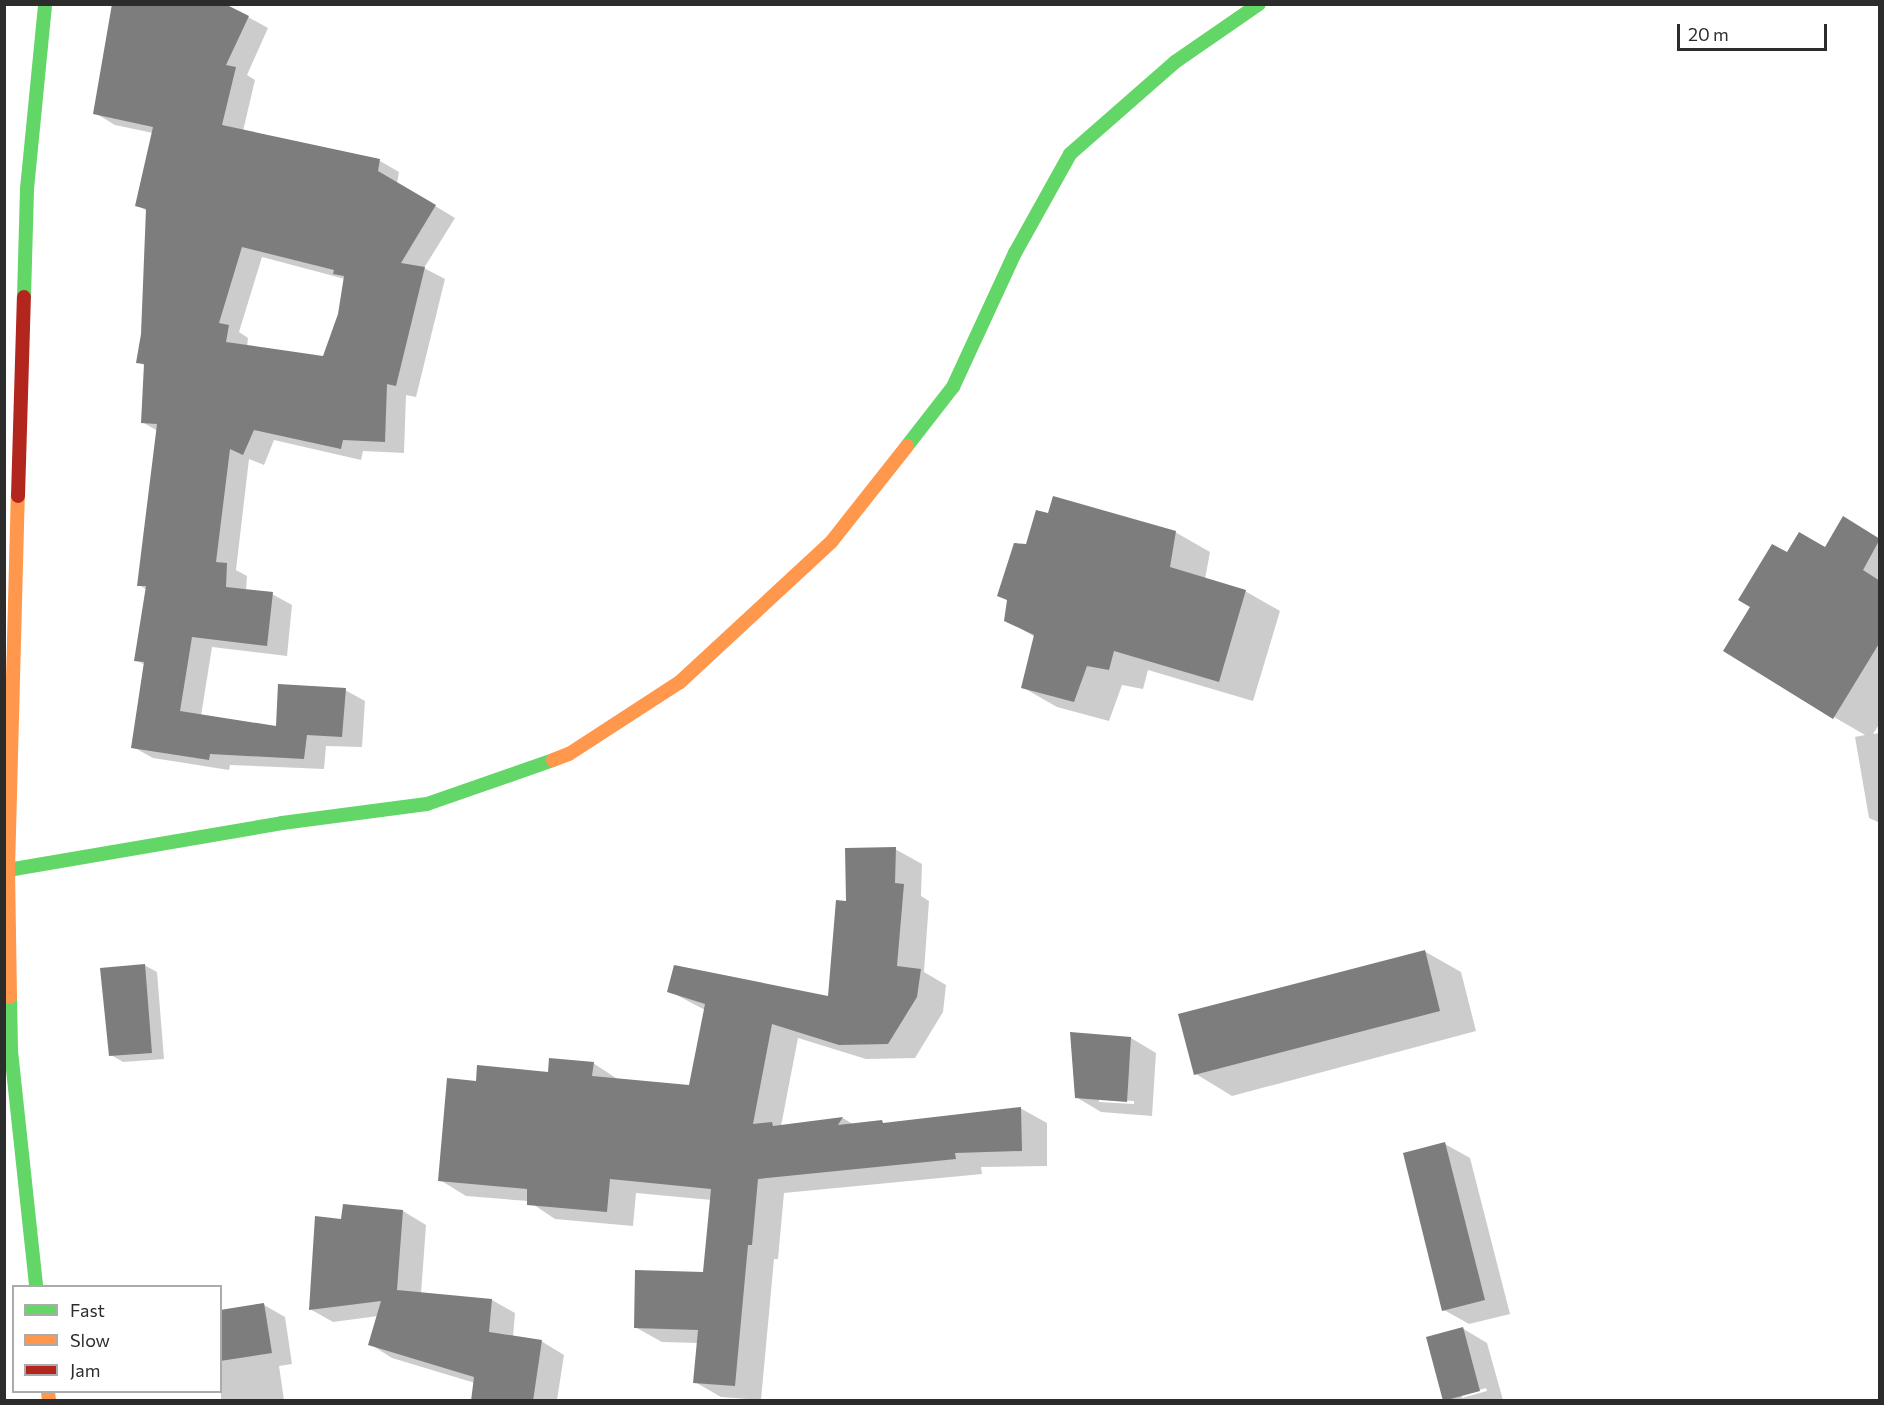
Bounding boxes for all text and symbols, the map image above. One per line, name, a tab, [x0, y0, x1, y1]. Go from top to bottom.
scale bar	[1680, 12, 1830, 50]
text: 20 m	[1688, 23, 1729, 45]
legend	[12, 1285, 222, 1393]
text: Fast	[70, 1299, 105, 1321]
text: Slow	[70, 1329, 110, 1351]
text: Jam	[70, 1359, 100, 1381]

